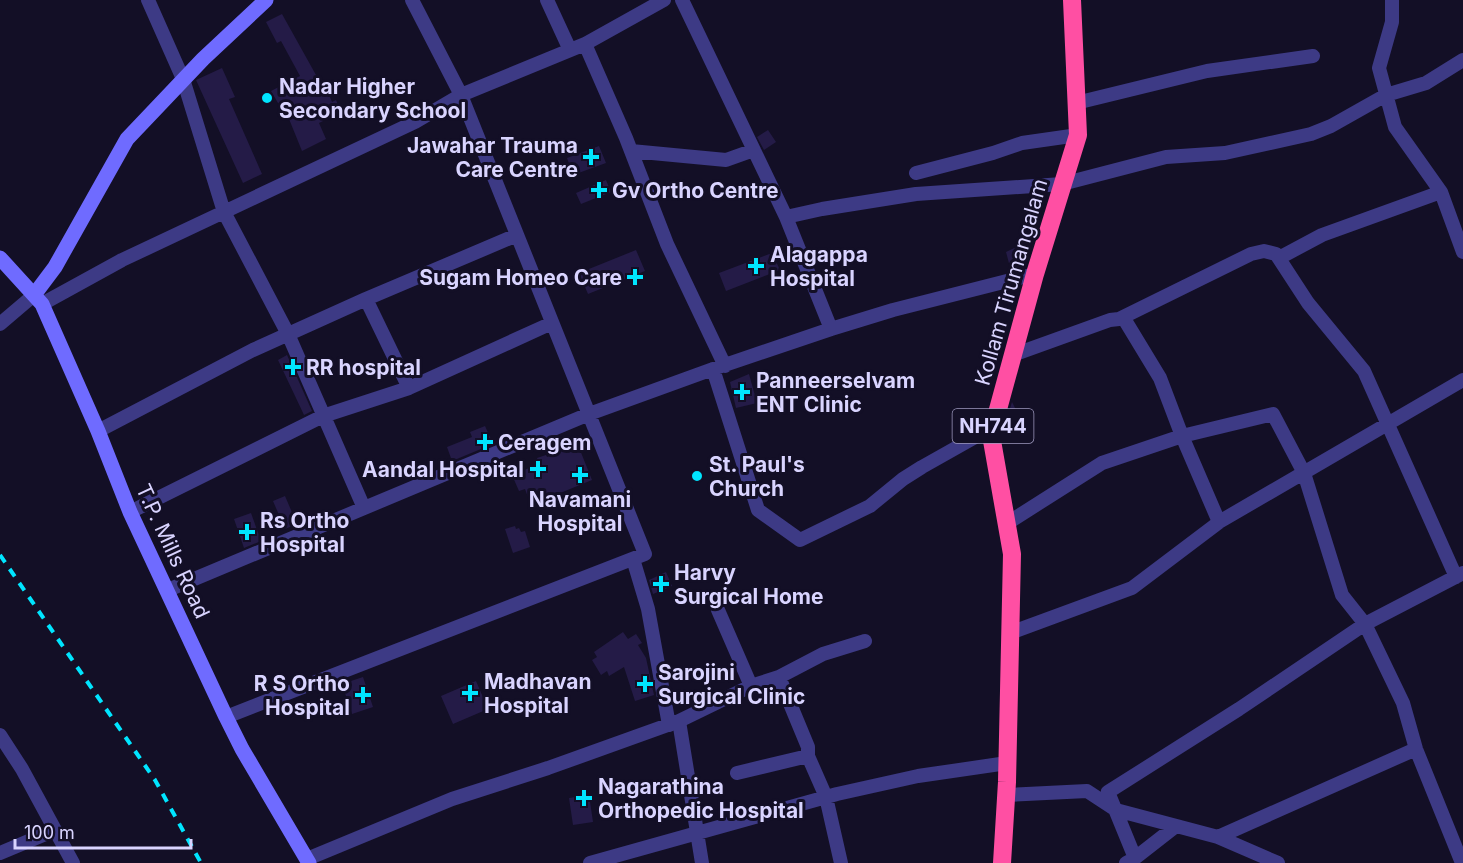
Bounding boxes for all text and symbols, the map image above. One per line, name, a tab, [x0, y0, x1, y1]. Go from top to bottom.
place label: Nadar Higher Secondary School	[279, 74, 466, 123]
marker: Nadar Higher Secondary School	[260, 91, 274, 105]
place label: Jawahar Trauma Care Centre	[407, 133, 578, 182]
marker: Jawahar Trauma Care Centre	[582, 148, 600, 166]
street label: Kollam Tirumangalam	[970, 176, 1052, 388]
place label: Gv Ortho Centre	[612, 178, 779, 203]
marker: Gv Ortho Centre	[590, 181, 608, 199]
place label: Alagappa Hospital	[770, 242, 868, 291]
marker: Alagappa Hospital	[747, 257, 765, 275]
place label: Sugam Homeo Care	[419, 265, 622, 290]
marker: Sugam Homeo Care	[626, 268, 644, 286]
place label: RR hospital	[306, 355, 421, 380]
marker: RR hospital	[284, 358, 302, 376]
place label: Panneerselvam ENT Clinic	[756, 368, 915, 417]
marker: Panneerselvam ENT Clinic	[733, 383, 751, 401]
road number: NH744	[952, 409, 1034, 443]
place label: Ceragem	[498, 430, 591, 455]
marker: Ceragem	[476, 433, 494, 451]
place label: St. Paul's Church	[709, 452, 805, 501]
place label: Aandal Hospital	[362, 457, 524, 482]
marker: Aandal Hospital	[529, 460, 547, 478]
marker: Navamani Hospital	[571, 466, 589, 484]
marker: St. Paul's Church	[690, 469, 704, 483]
street label: T.P. Mills Road	[131, 480, 215, 622]
place label: Navamani Hospital	[529, 487, 631, 536]
place label: Rs Ortho Hospital	[260, 508, 349, 557]
marker: Rs Ortho Hospital	[238, 523, 256, 541]
place label: Harvy Surgical Home	[674, 560, 823, 609]
marker: Harvy Surgical Home	[652, 575, 670, 593]
place label: Sarojini Surgical Clinic	[658, 660, 805, 709]
place label: Madhavan Hospital	[484, 669, 592, 718]
place label: R S Ortho Hospital	[254, 671, 350, 720]
marker: Sarojini Surgical Clinic	[636, 675, 654, 693]
marker: Madhavan Hospital	[461, 684, 479, 702]
marker: R S Ortho Hospital	[354, 686, 372, 704]
place label: Nagarathina Orthopedic Hospital	[598, 774, 804, 823]
marker: Nagarathina Orthopedic Hospital	[575, 789, 593, 807]
scale bar	[15, 812, 190, 850]
text: 100 m	[24, 822, 75, 843]

